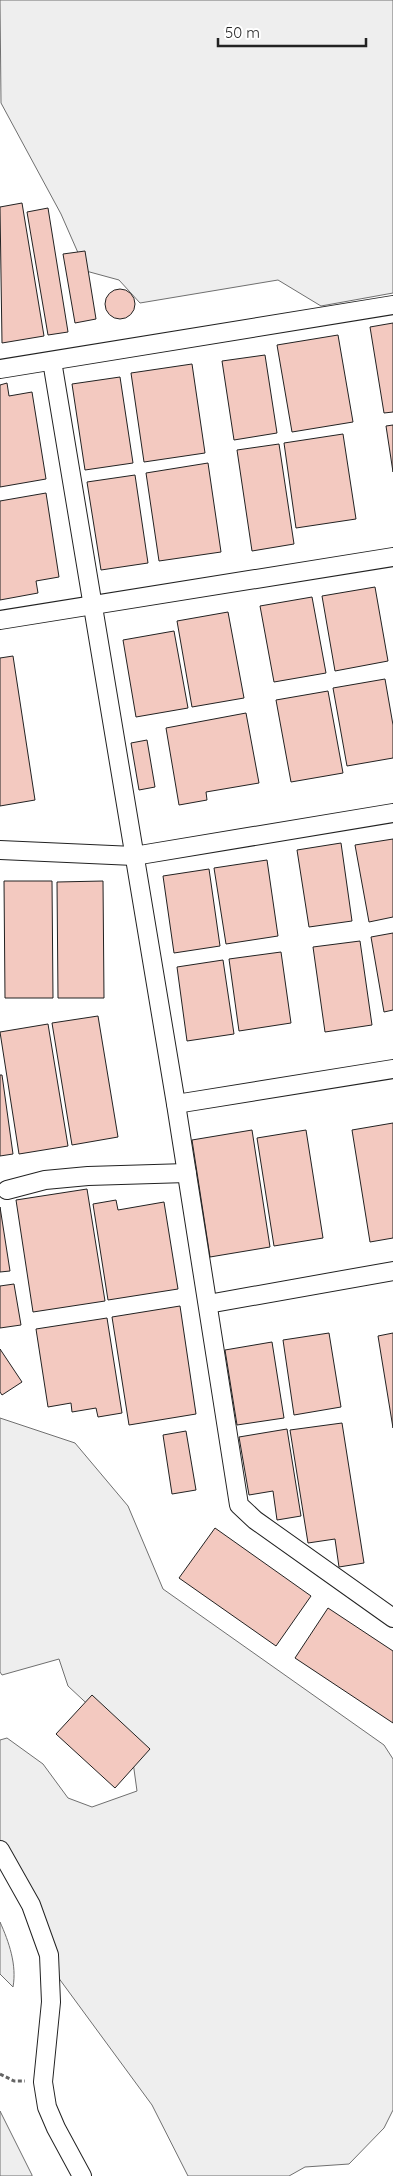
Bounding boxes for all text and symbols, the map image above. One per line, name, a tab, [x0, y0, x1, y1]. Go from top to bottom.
scale bar	[218, 15, 366, 47]
text: 50 m	[225, 23, 260, 42]

